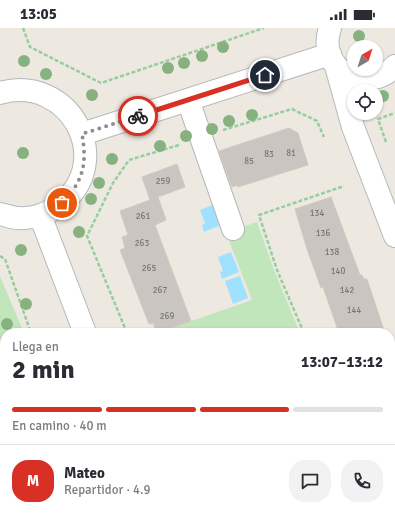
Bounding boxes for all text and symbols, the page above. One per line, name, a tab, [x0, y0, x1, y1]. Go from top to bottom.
text: 13:05	[20, 5, 57, 23]
north arrow	[347, 40, 383, 76]
map controls	[347, 40, 383, 120]
pin	[248, 58, 282, 92]
icon: home	[254, 64, 276, 86]
button: locate	[347, 84, 383, 120]
courier	[118, 96, 158, 136]
icon: bike	[127, 105, 149, 127]
house number: 81	[286, 148, 296, 159]
house number: 83	[264, 149, 274, 160]
house number: 85	[244, 156, 254, 167]
house number: 259	[156, 176, 170, 187]
pin	[45, 186, 79, 220]
icon: bag	[51, 192, 73, 214]
house number: 134	[310, 208, 324, 219]
house number: 261	[136, 211, 150, 222]
house number: 136	[316, 228, 330, 239]
house number: 263	[135, 238, 149, 249]
house number: 138	[325, 247, 339, 258]
house number: 265	[142, 263, 156, 274]
house number: 140	[331, 266, 345, 277]
house number: 267	[153, 285, 167, 296]
house number: 142	[340, 285, 354, 296]
house number: 144	[347, 305, 361, 316]
house number: 269	[160, 311, 174, 322]
text: Llega en	[12, 339, 59, 355]
text: 13:07–13:12	[301, 353, 383, 371]
text: 2 min	[12, 354, 75, 386]
text: En camino · 40 m	[12, 418, 107, 434]
button: chat	[289, 460, 331, 502]
button: phone	[341, 460, 383, 502]
text: Mateo	[64, 464, 105, 482]
text: M	[27, 472, 39, 490]
text: Repartidor · 4.9	[64, 482, 150, 498]

